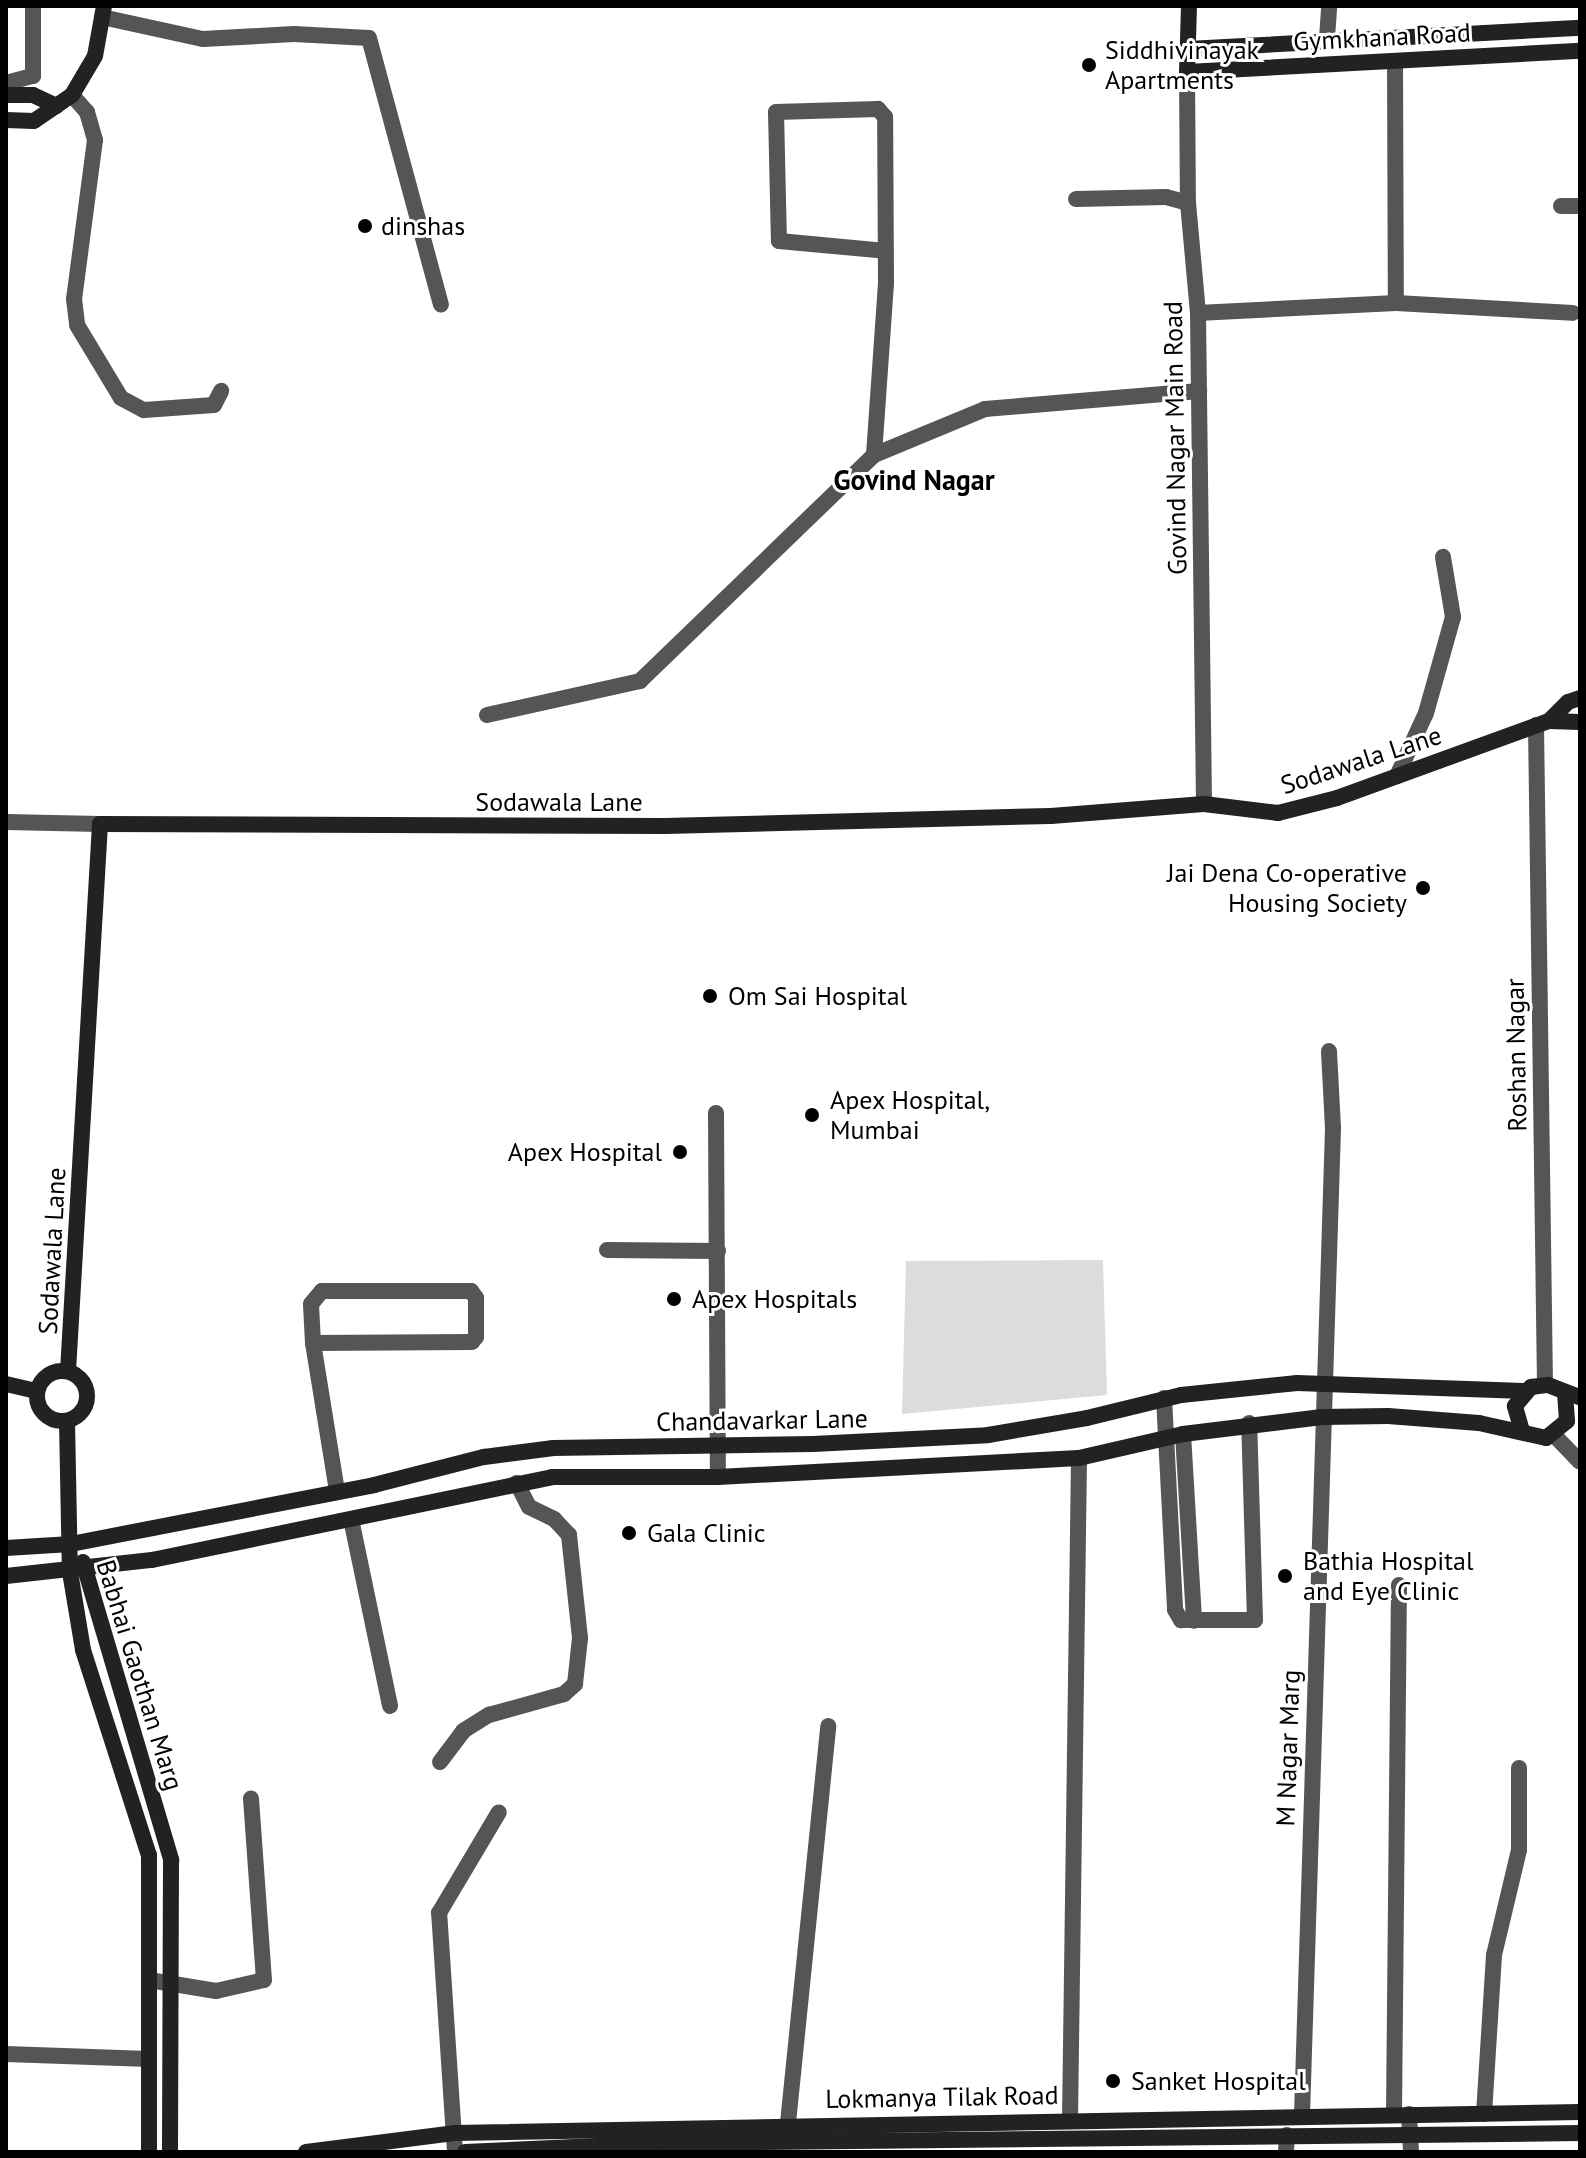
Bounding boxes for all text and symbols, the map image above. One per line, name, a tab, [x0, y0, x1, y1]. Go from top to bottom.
street label: Gymkhana Road	[1292, 17, 1472, 57]
place label: Siddhivinayak Apartments	[1105, 34, 1259, 96]
marker: Siddhivinayak Apartments	[1080, 56, 1098, 74]
place label: dinshas	[381, 210, 465, 242]
marker: dinshas	[356, 217, 374, 235]
street label: Govind Nagar Main Road	[1157, 301, 1193, 575]
district label: Govind Nagar	[833, 463, 995, 497]
street label: Sodawala Lane	[1277, 719, 1445, 801]
street label: Sodawala Lane	[475, 786, 643, 818]
place label: Jai Dena Co-operative Housing Society	[1167, 857, 1407, 918]
marker: Jai Dena Co-operative Housing Society	[1414, 879, 1432, 897]
street label: Roshan Nagar	[1499, 978, 1533, 1132]
place label: Om Sai Hospital	[728, 980, 907, 1012]
marker: Om Sai Hospital	[699, 985, 721, 1007]
place label: Apex Hospital, Mumbai	[830, 1084, 991, 1146]
marker: Apex Hospital, Mumbai	[801, 1104, 823, 1126]
place label: Apex Hospital	[507, 1136, 662, 1168]
marker: Apex Hospital	[669, 1141, 691, 1163]
street label: Sodawala Lane	[32, 1167, 72, 1335]
place label: Apex Hospitals	[692, 1283, 858, 1315]
marker: Apex Hospitals	[663, 1288, 685, 1310]
street label: Chandavarkar Lane	[656, 1403, 868, 1437]
place label: Gala Clinic	[647, 1517, 766, 1549]
marker: Gala Clinic	[618, 1522, 640, 1544]
place label: Bathia Hospital and Eye Clinic	[1303, 1545, 1474, 1606]
street label: Babhai Gaothan Marg	[90, 1556, 190, 1794]
marker: Bathia Hospital and Eye Clinic	[1274, 1565, 1296, 1587]
street label: M Nagar Marg	[1270, 1669, 1306, 1827]
place label: Sanket Hospital	[1131, 2065, 1306, 2097]
marker: Sanket Hospital	[1102, 2070, 1124, 2092]
street label: Lokmanya Tilak Road	[824, 2079, 1060, 2115]

